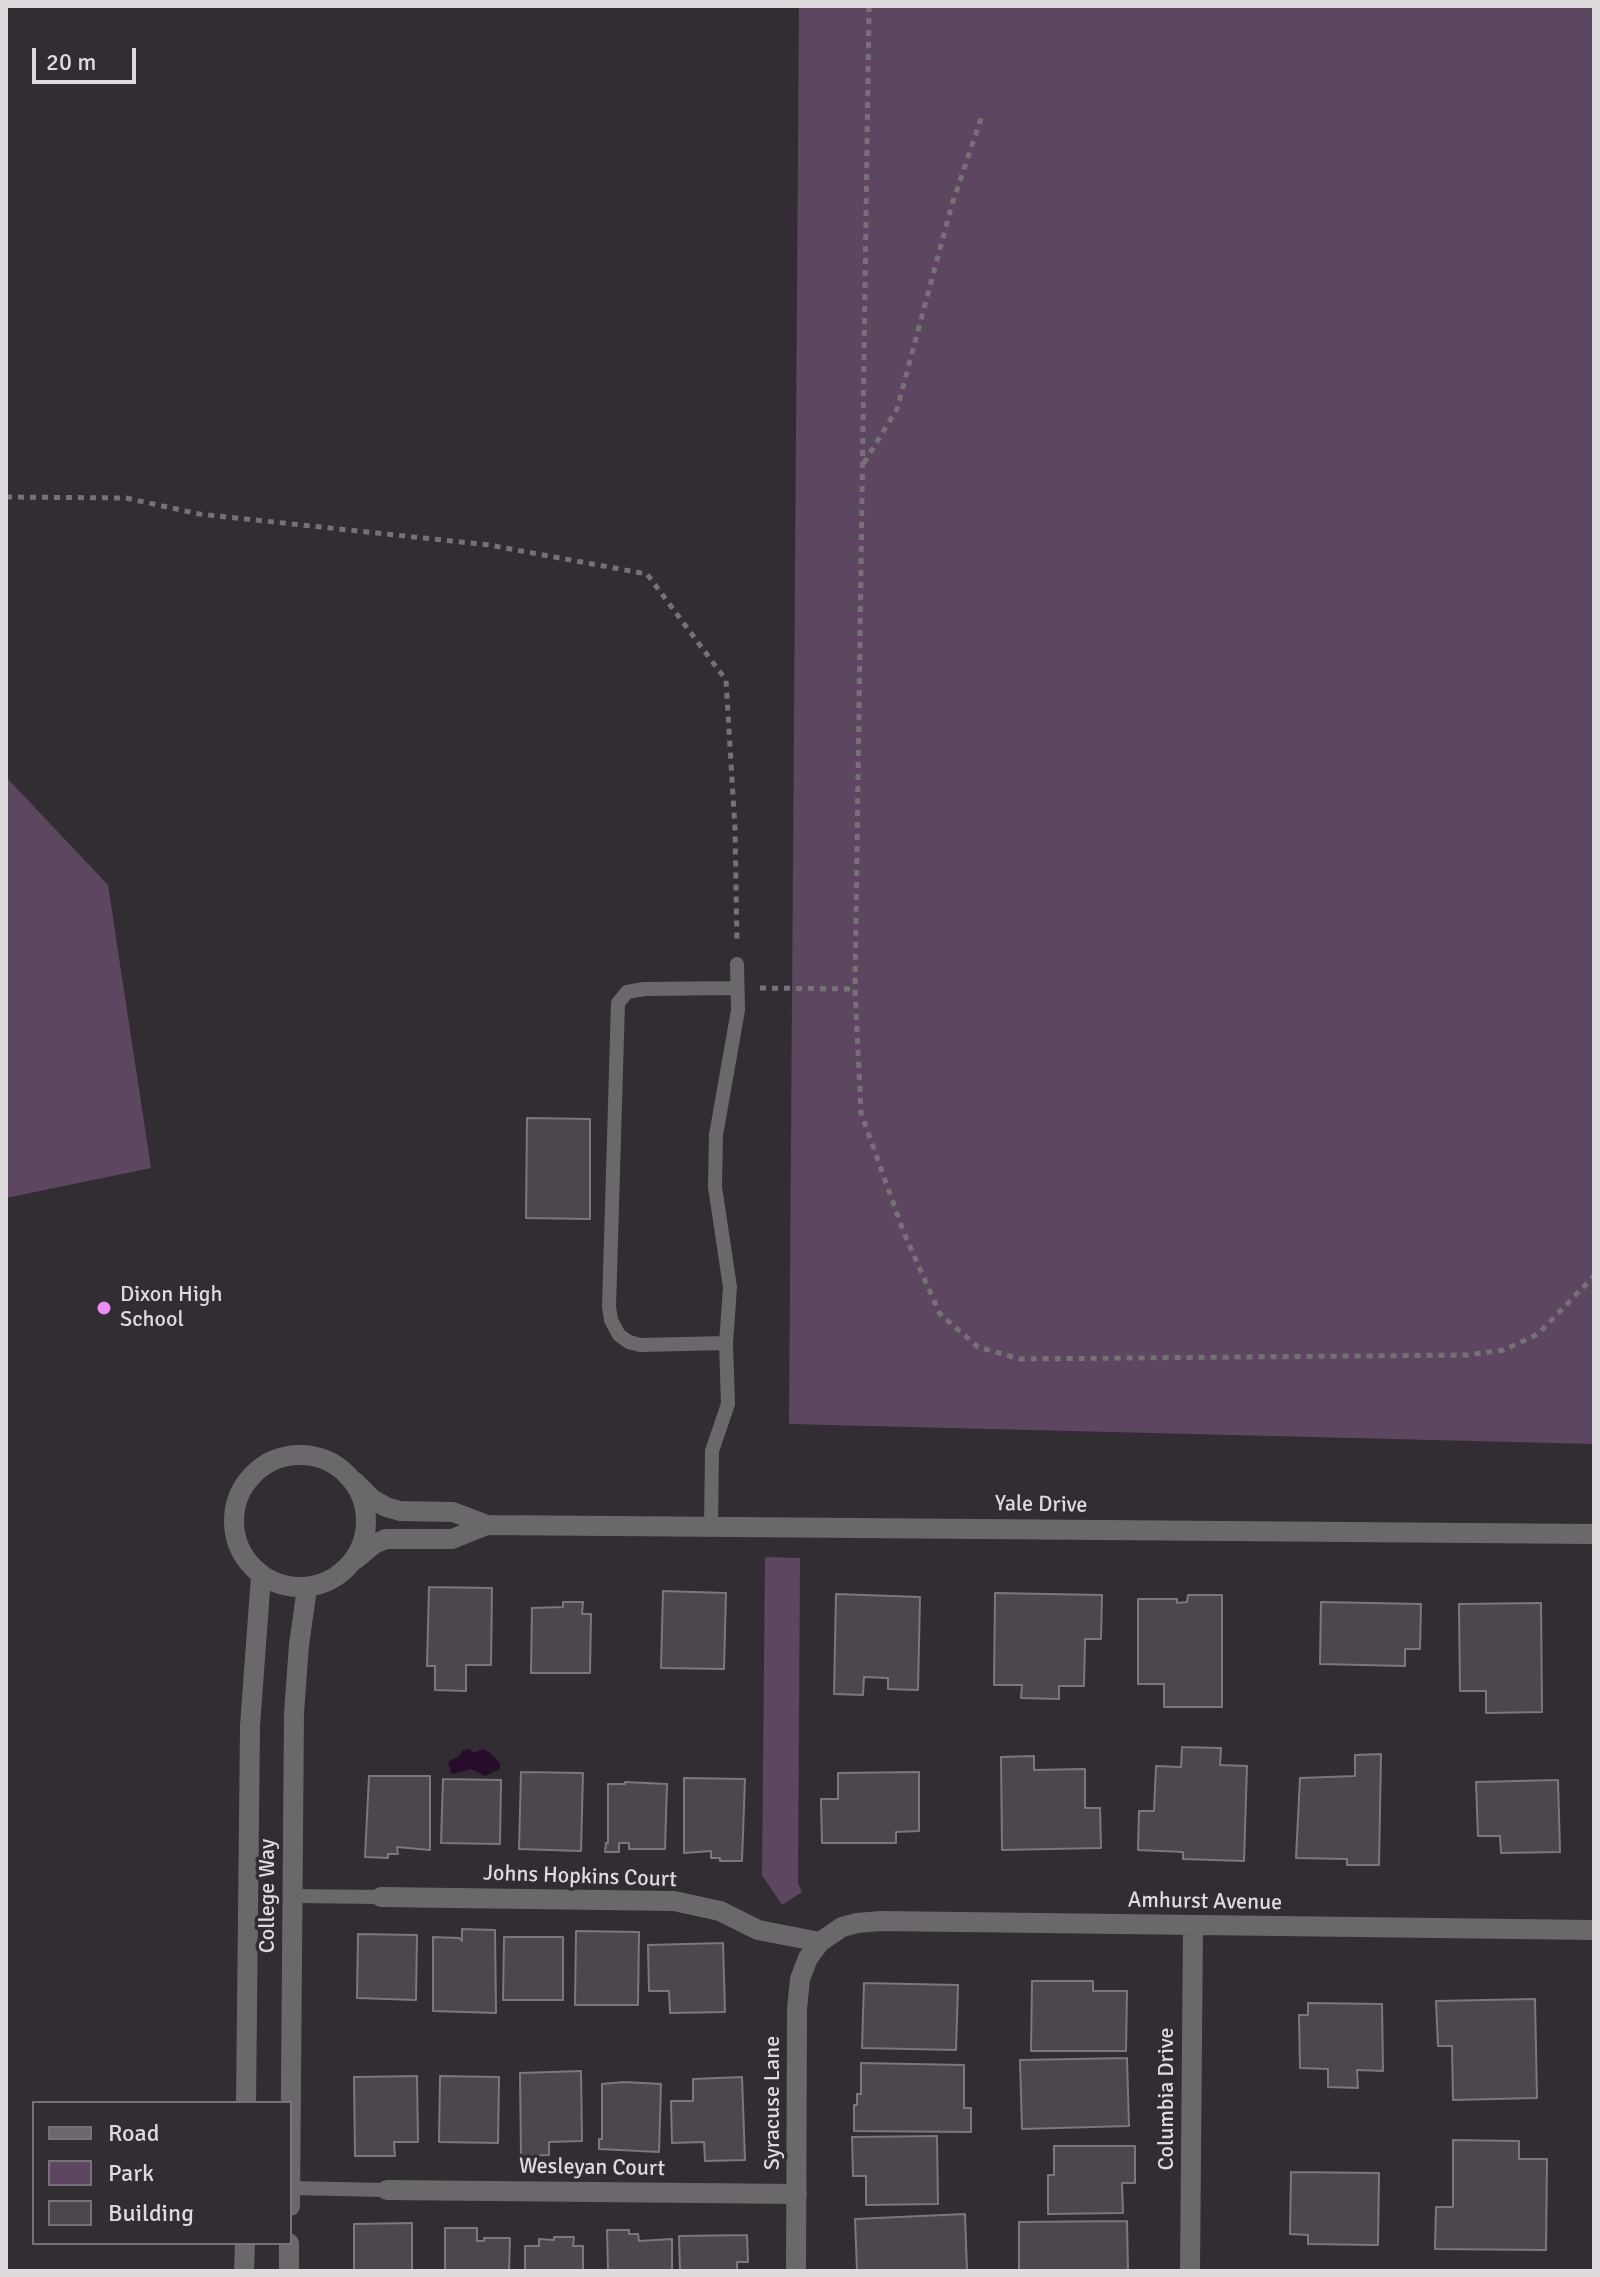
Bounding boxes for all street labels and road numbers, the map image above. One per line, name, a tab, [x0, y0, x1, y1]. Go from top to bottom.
street label: Yale Drive	[995, 1491, 1087, 1519]
street label: College Way	[255, 1839, 281, 1953]
street label: Johns Hopkins Court	[483, 1860, 677, 1894]
street label: Amhurst Avenue	[1128, 1887, 1282, 1917]
street label: Columbia Drive	[1154, 2027, 1180, 2171]
street label: Syracuse Lane	[760, 2036, 786, 2170]
street label: Wesleyan Court	[519, 2154, 665, 2182]

